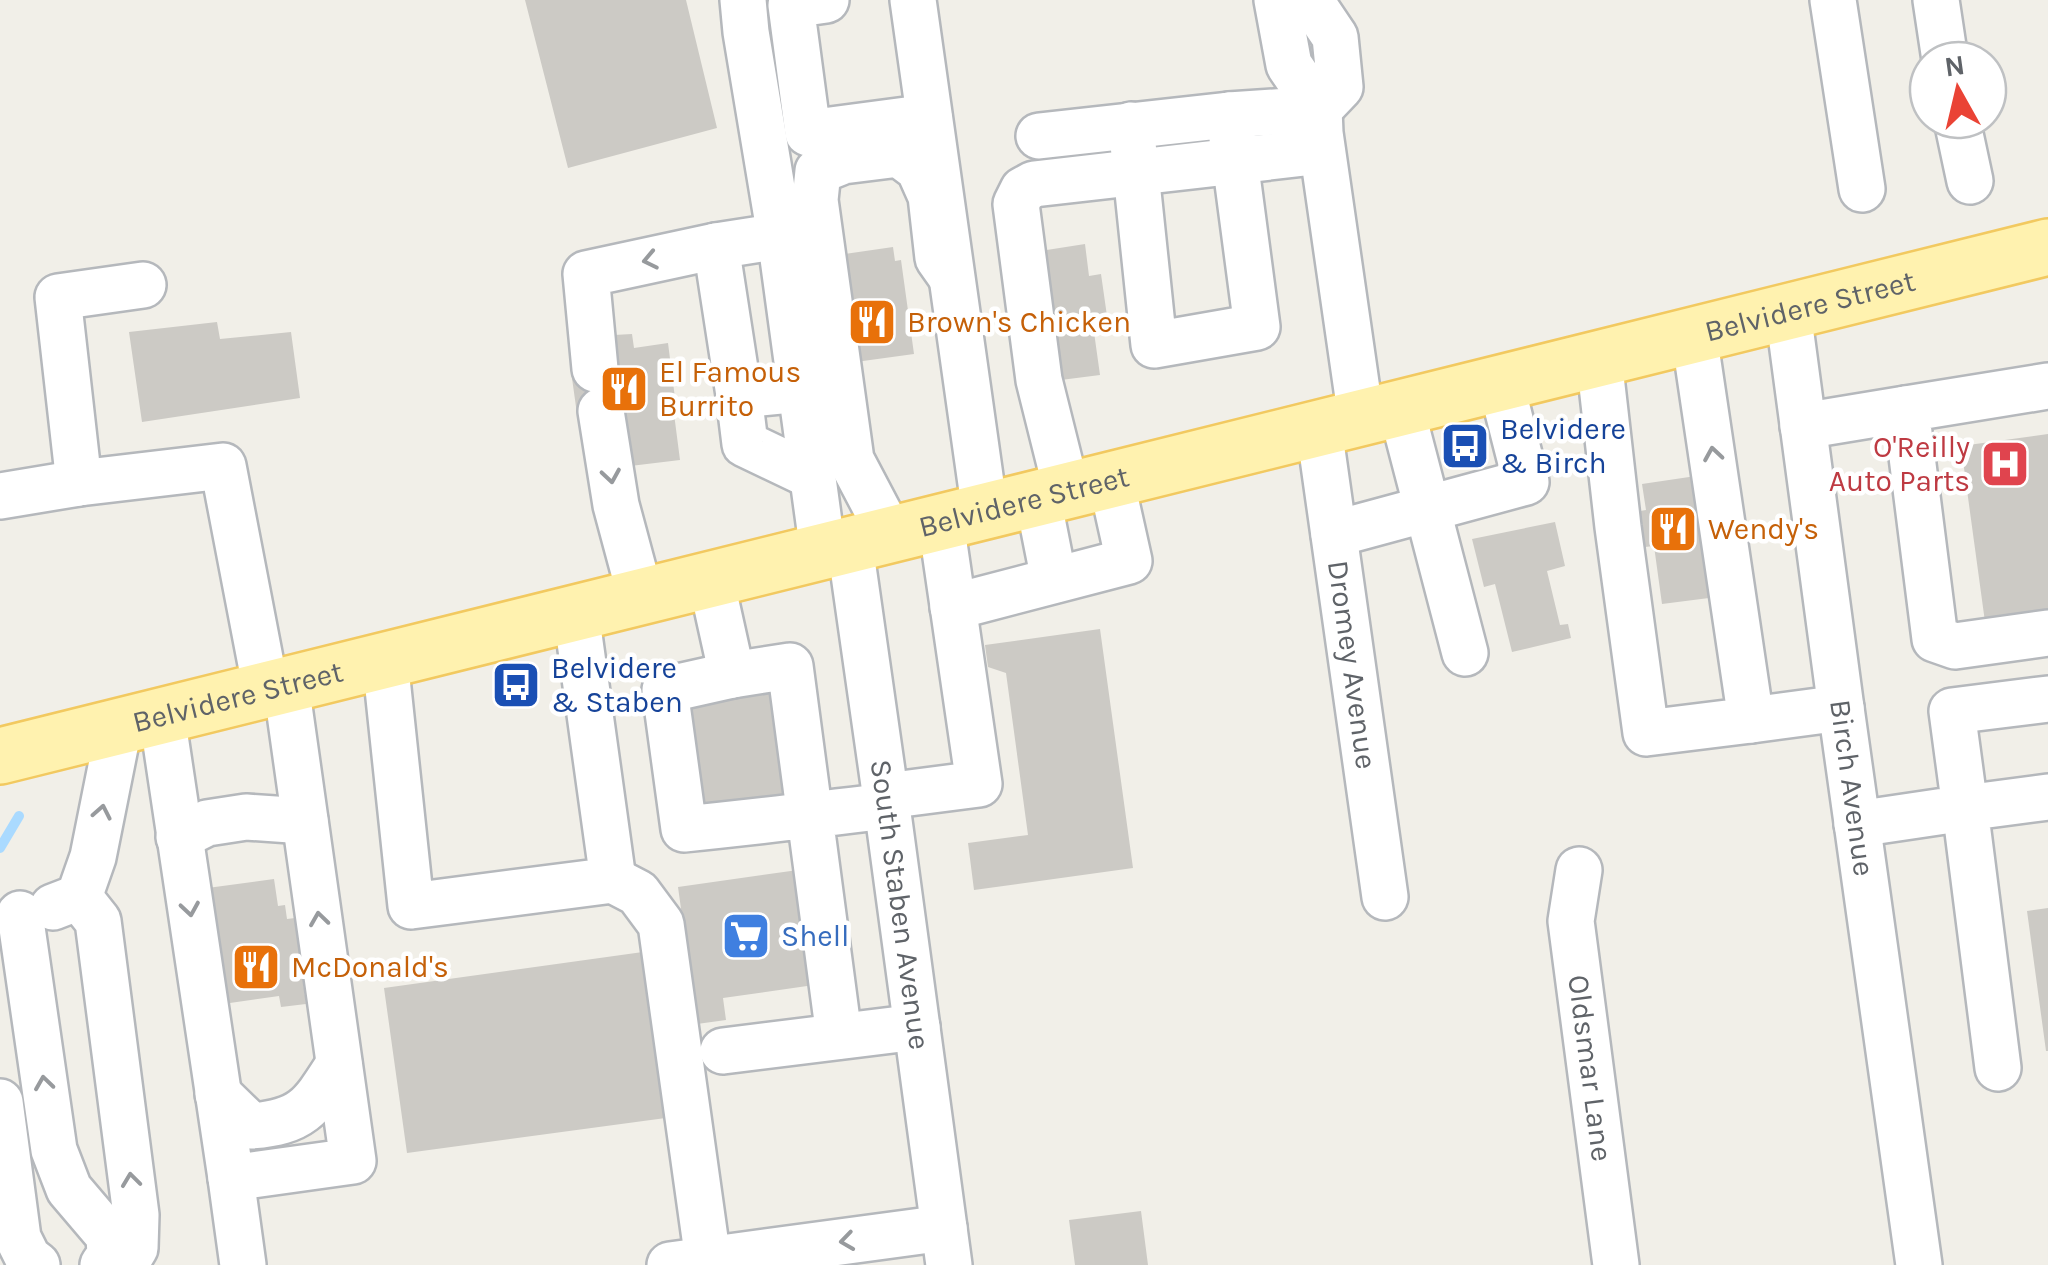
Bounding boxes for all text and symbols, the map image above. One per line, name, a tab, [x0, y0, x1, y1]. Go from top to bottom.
north arrow	[1908, 40, 2008, 140]
text: N	[1942, 48, 1967, 83]
one-way arrow	[642, 249, 659, 270]
street label: Belvidere Street	[1701, 263, 1919, 350]
restaurant icon: Brown's Chicken	[846, 296, 898, 348]
place label: Brown's Chicken	[907, 304, 1131, 340]
place label: El Famous Burrito	[659, 354, 801, 424]
restaurant icon: El Famous Burrito	[598, 363, 650, 415]
place label: Belvidere & Birch	[1500, 411, 1626, 481]
bus stop icon: Belvidere & Birch	[1439, 420, 1491, 472]
place label: O'Reilly Auto Parts	[1829, 429, 1970, 499]
hospital icon: O'Reilly Auto Parts	[1979, 438, 2031, 490]
one-way arrow	[1703, 446, 1724, 463]
street label: Belvidere Street	[915, 458, 1133, 545]
one-way arrow	[600, 468, 621, 485]
restaurant icon: Wendy's	[1647, 503, 1699, 555]
place label: Wendy's	[1708, 511, 1819, 547]
street label: Dromey Avenue	[1320, 558, 1385, 771]
place label: Belvidere & Staben	[551, 650, 683, 720]
street label: Belvidere Street	[129, 653, 347, 740]
bus stop icon: Belvidere & Staben	[490, 659, 542, 711]
street label: Birch Avenue	[1822, 697, 1882, 878]
street label: South Staben Avenue	[863, 757, 938, 1052]
one-way arrow	[90, 804, 111, 821]
one-way arrow	[179, 901, 200, 917]
supermarket icon: Shell	[720, 910, 772, 962]
one-way arrow	[309, 911, 330, 927]
place label: Shell	[781, 918, 849, 954]
restaurant icon: McDonald's	[230, 941, 282, 993]
place label: McDonald's	[291, 949, 449, 985]
street label: Oldsmar Lane	[1560, 973, 1620, 1164]
one-way arrow	[35, 1075, 56, 1091]
one-way arrow	[122, 1172, 143, 1189]
one-way arrow	[839, 1230, 856, 1251]

